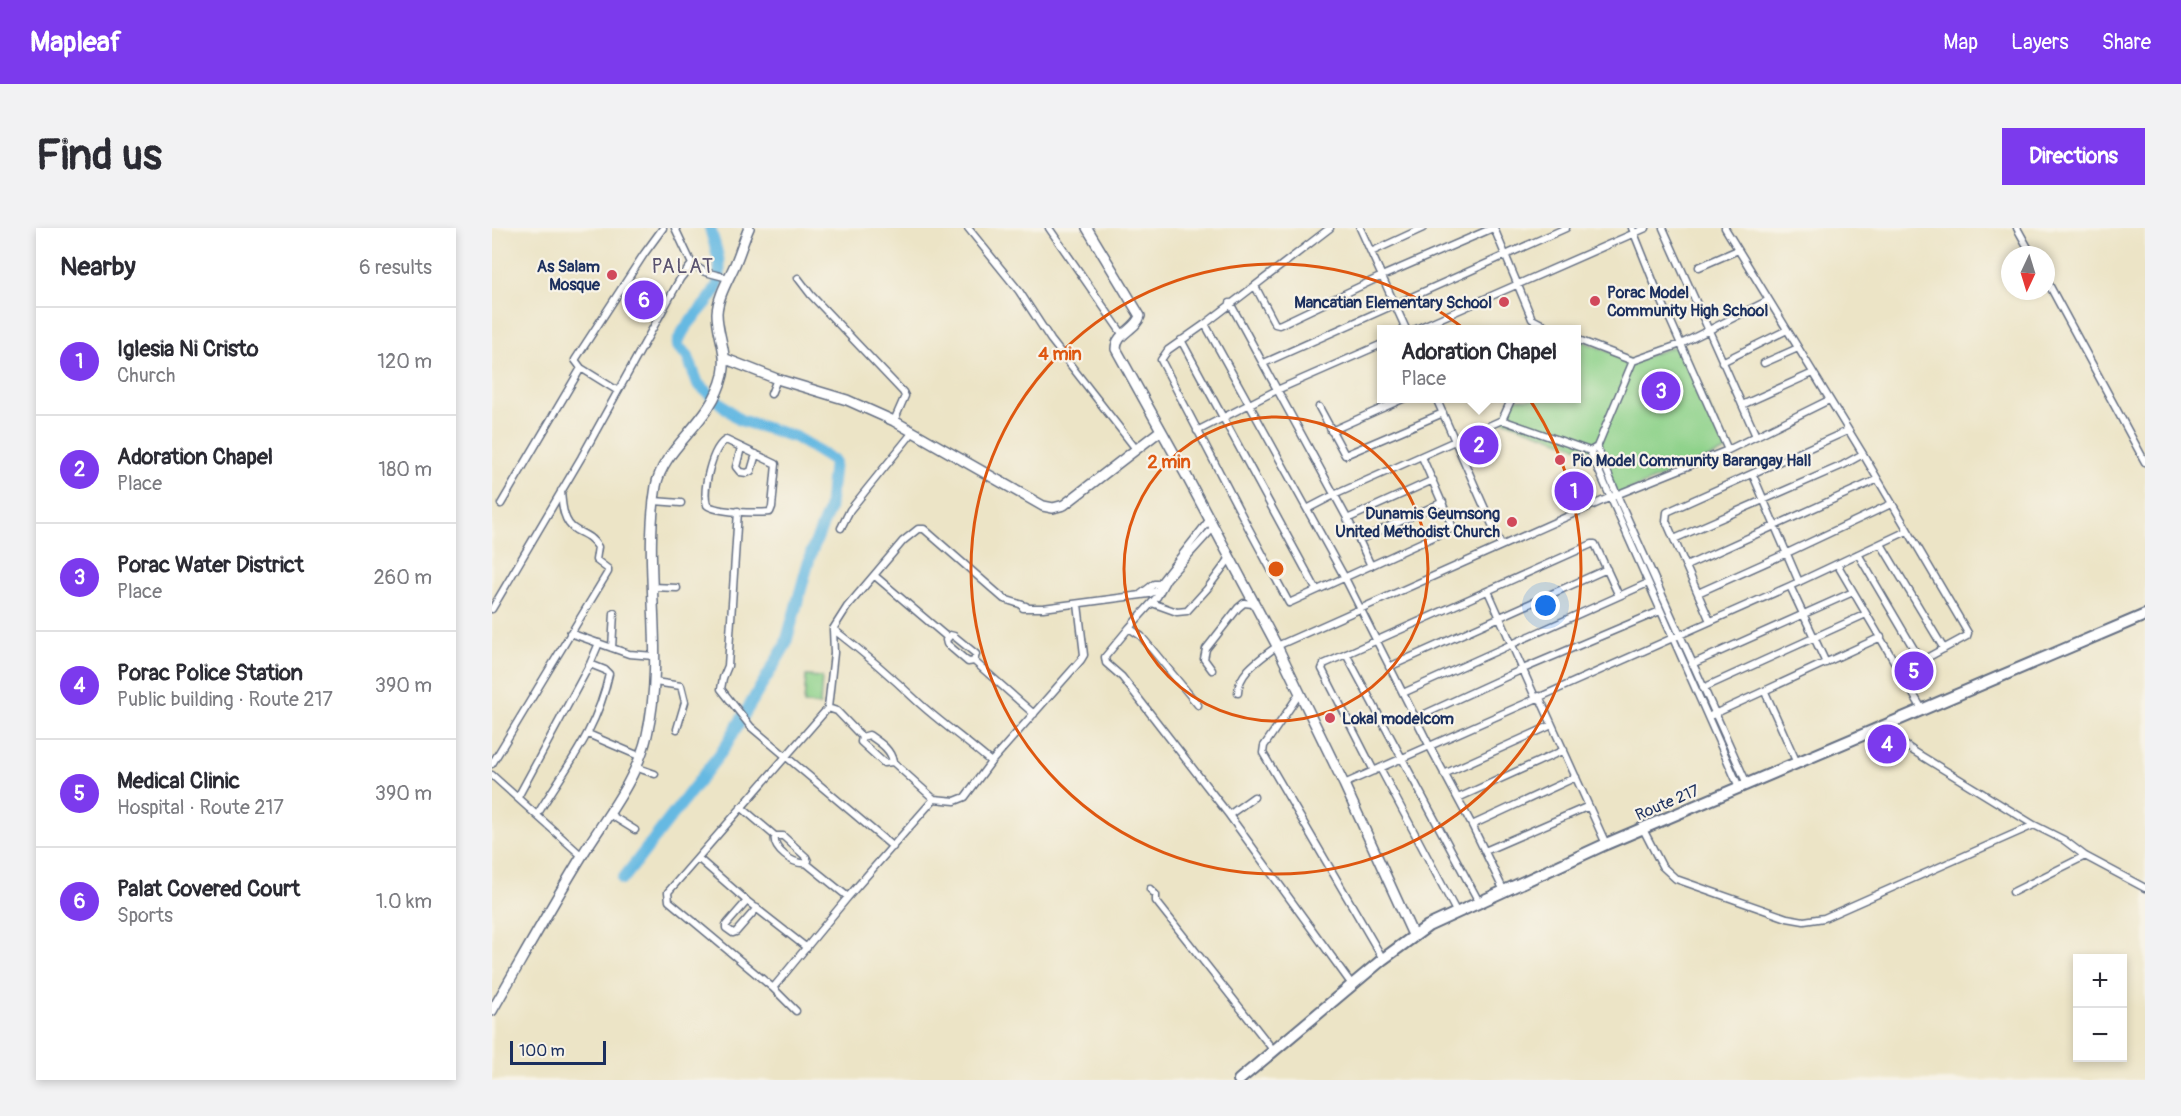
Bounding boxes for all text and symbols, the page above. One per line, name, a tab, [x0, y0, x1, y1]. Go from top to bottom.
text: Mapleaf	[30, 25, 121, 60]
text: Map	[1943, 29, 1978, 56]
text: Layers	[2011, 29, 2069, 56]
text: Share	[2102, 29, 2151, 56]
button: Directions	[2002, 128, 2145, 185]
text: Find us	[36, 130, 162, 182]
north arrow	[2001, 246, 2055, 300]
text: Nearby	[60, 251, 136, 283]
district label: PALAT	[651, 254, 715, 279]
text: 6 results	[359, 255, 432, 280]
place label: As Salam Mosque	[537, 257, 601, 295]
marker: As Salam Mosque	[605, 268, 619, 282]
pin: 6	[624, 278, 664, 322]
place label: Porac Model Community High School	[1607, 283, 1768, 321]
place label: Mancatian Elementary School	[1294, 293, 1492, 313]
marker: Porac Model Community High School	[1588, 294, 1602, 308]
marker: Mancatian Elementary School	[1497, 295, 1511, 309]
popup	[1377, 325, 1581, 403]
text: Iglesia Ni Cristo	[117, 335, 259, 363]
text: Adoration Chapel	[1401, 338, 1557, 366]
text: 4 min	[1038, 343, 1082, 366]
text: 1	[76, 349, 83, 374]
text: 120 m	[377, 349, 432, 374]
text: Church	[117, 363, 175, 388]
text: Place	[1401, 366, 1446, 391]
pin: 3	[1642, 368, 1680, 414]
pin: 2	[1460, 422, 1498, 468]
text: Adoration Chapel	[117, 443, 273, 471]
text: 2 min	[1147, 451, 1191, 474]
place label: Pio Model Community Barangay Hall	[1572, 451, 1812, 471]
marker: Pio Model Community Barangay Hall	[1553, 453, 1567, 467]
text: 2	[74, 457, 85, 482]
text: 180 m	[378, 457, 432, 482]
pin: 1	[1554, 468, 1594, 514]
text: Place	[117, 471, 162, 496]
place label: Dunamis Geumsong United Methodist Church	[1335, 504, 1500, 542]
marker: Dunamis Geumsong United Methodist Church	[1505, 515, 1519, 529]
text: Porac Water District	[117, 551, 304, 579]
centre of rings	[1266, 559, 1286, 579]
text: 3	[74, 565, 85, 590]
text: 260 m	[373, 565, 432, 590]
text: Place	[117, 579, 162, 604]
your location	[1531, 591, 1560, 620]
pin: 5	[1894, 648, 1934, 694]
text: Porac Police Station	[117, 659, 303, 687]
text: 4	[74, 673, 85, 698]
text: 390 m	[375, 673, 432, 698]
text: Public building · Route 217	[117, 687, 333, 712]
place label: Lokal modelcom	[1342, 709, 1454, 729]
marker: Lokal modelcom	[1323, 711, 1337, 725]
pin: 4	[1868, 722, 1906, 766]
text: Medical Clinic	[117, 767, 240, 795]
street label: Route 217	[1632, 780, 1703, 825]
text: 5	[74, 781, 85, 806]
text: 390 m	[375, 781, 432, 806]
text: Hospital · Route 217	[117, 795, 284, 820]
text: Palat Covered Court	[117, 875, 300, 903]
text: 6	[74, 889, 85, 914]
text: 1.0 km	[376, 889, 432, 914]
text: Sports	[117, 903, 173, 928]
map controls	[2073, 954, 2127, 1062]
button: +	[2073, 954, 2127, 1008]
button: −	[2073, 1008, 2127, 1062]
scale bar	[510, 1038, 606, 1066]
text: 100 m	[519, 1041, 565, 1061]

